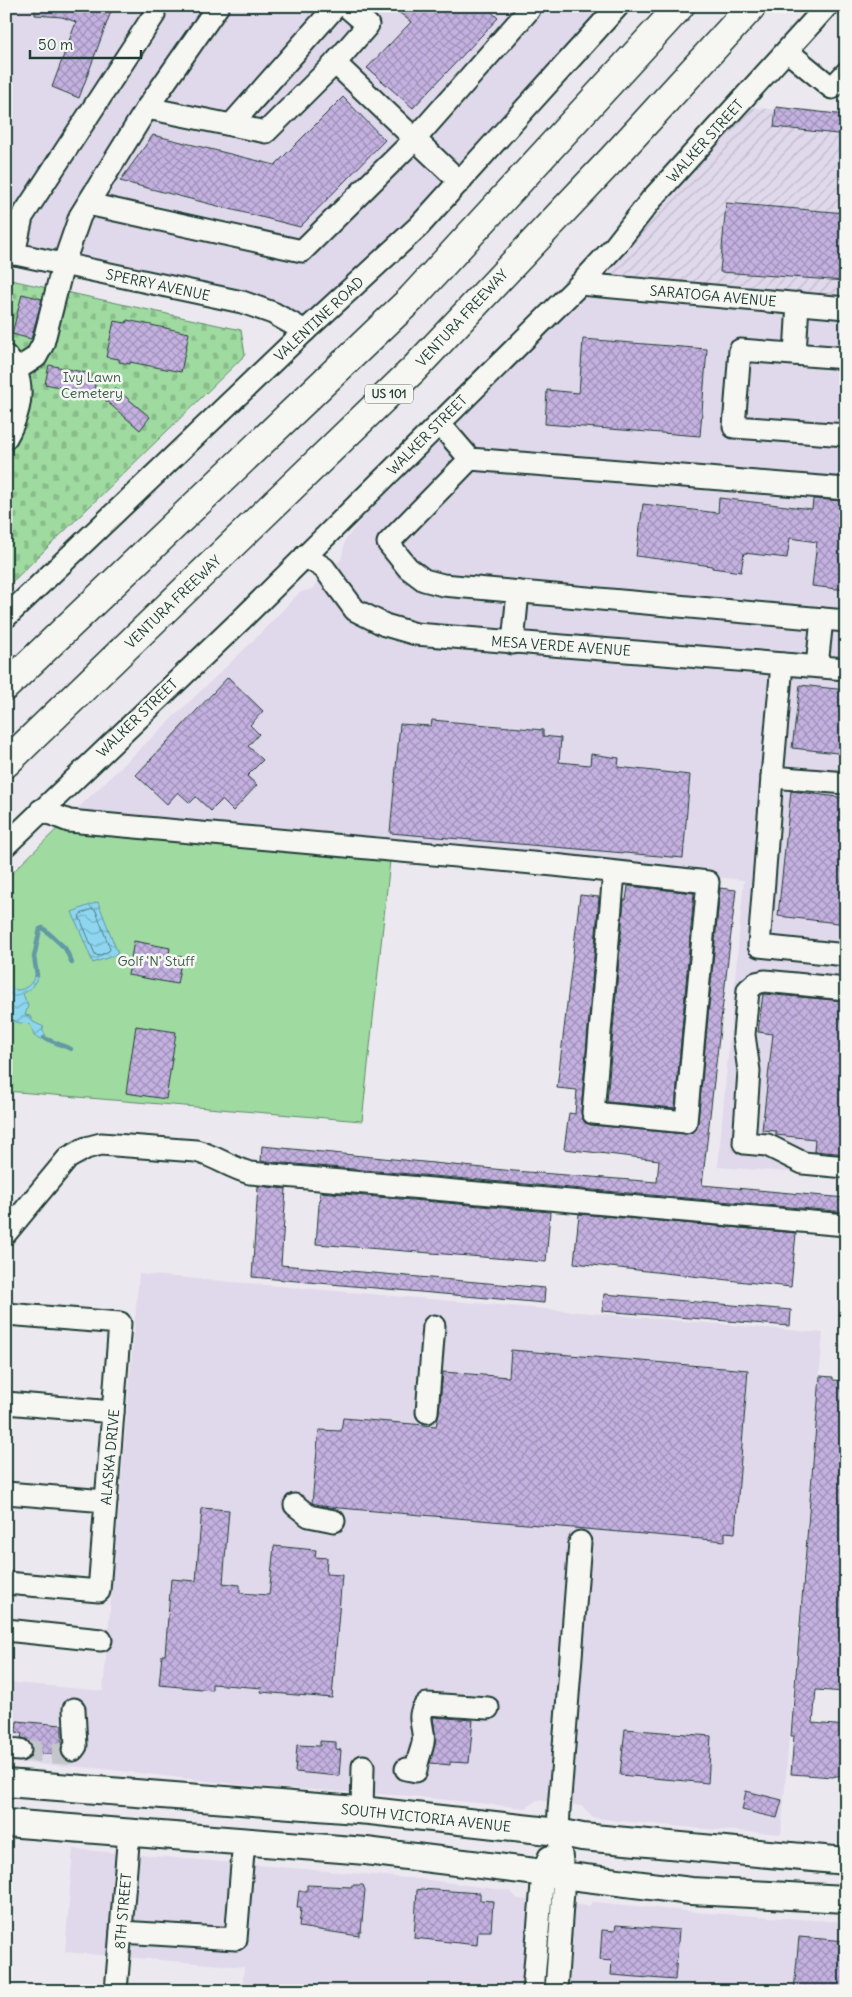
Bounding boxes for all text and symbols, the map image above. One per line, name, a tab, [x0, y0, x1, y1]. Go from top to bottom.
scale bar	[30, 28, 141, 60]
text: 50 m	[38, 35, 73, 54]
street label: WALKER STREET	[663, 96, 747, 186]
street label: SPERRY AVENUE	[104, 265, 212, 305]
street label: VENTURA FREEWAY	[412, 265, 512, 370]
street label: VALENTINE ROAD	[270, 273, 368, 365]
street label: SARATOGA AVENUE	[649, 281, 777, 311]
park label: Ivy Lawn Cemetery	[61, 368, 123, 402]
road number: US 101	[365, 384, 413, 404]
street label: WALKER STREET	[383, 391, 471, 479]
street label: VENTURA FREEWAY	[121, 551, 225, 652]
street label: MESA VERDE AVENUE	[491, 632, 631, 660]
street label: WALKER STREET	[93, 675, 181, 761]
park label: Golf 'N' Stuff	[118, 952, 195, 970]
street label: ALASKA DRIVE	[97, 1408, 123, 1506]
street label: SOUTH VICTORIA AVENUE	[340, 1800, 512, 1836]
street label: 8TH STREET	[111, 1872, 135, 1950]

